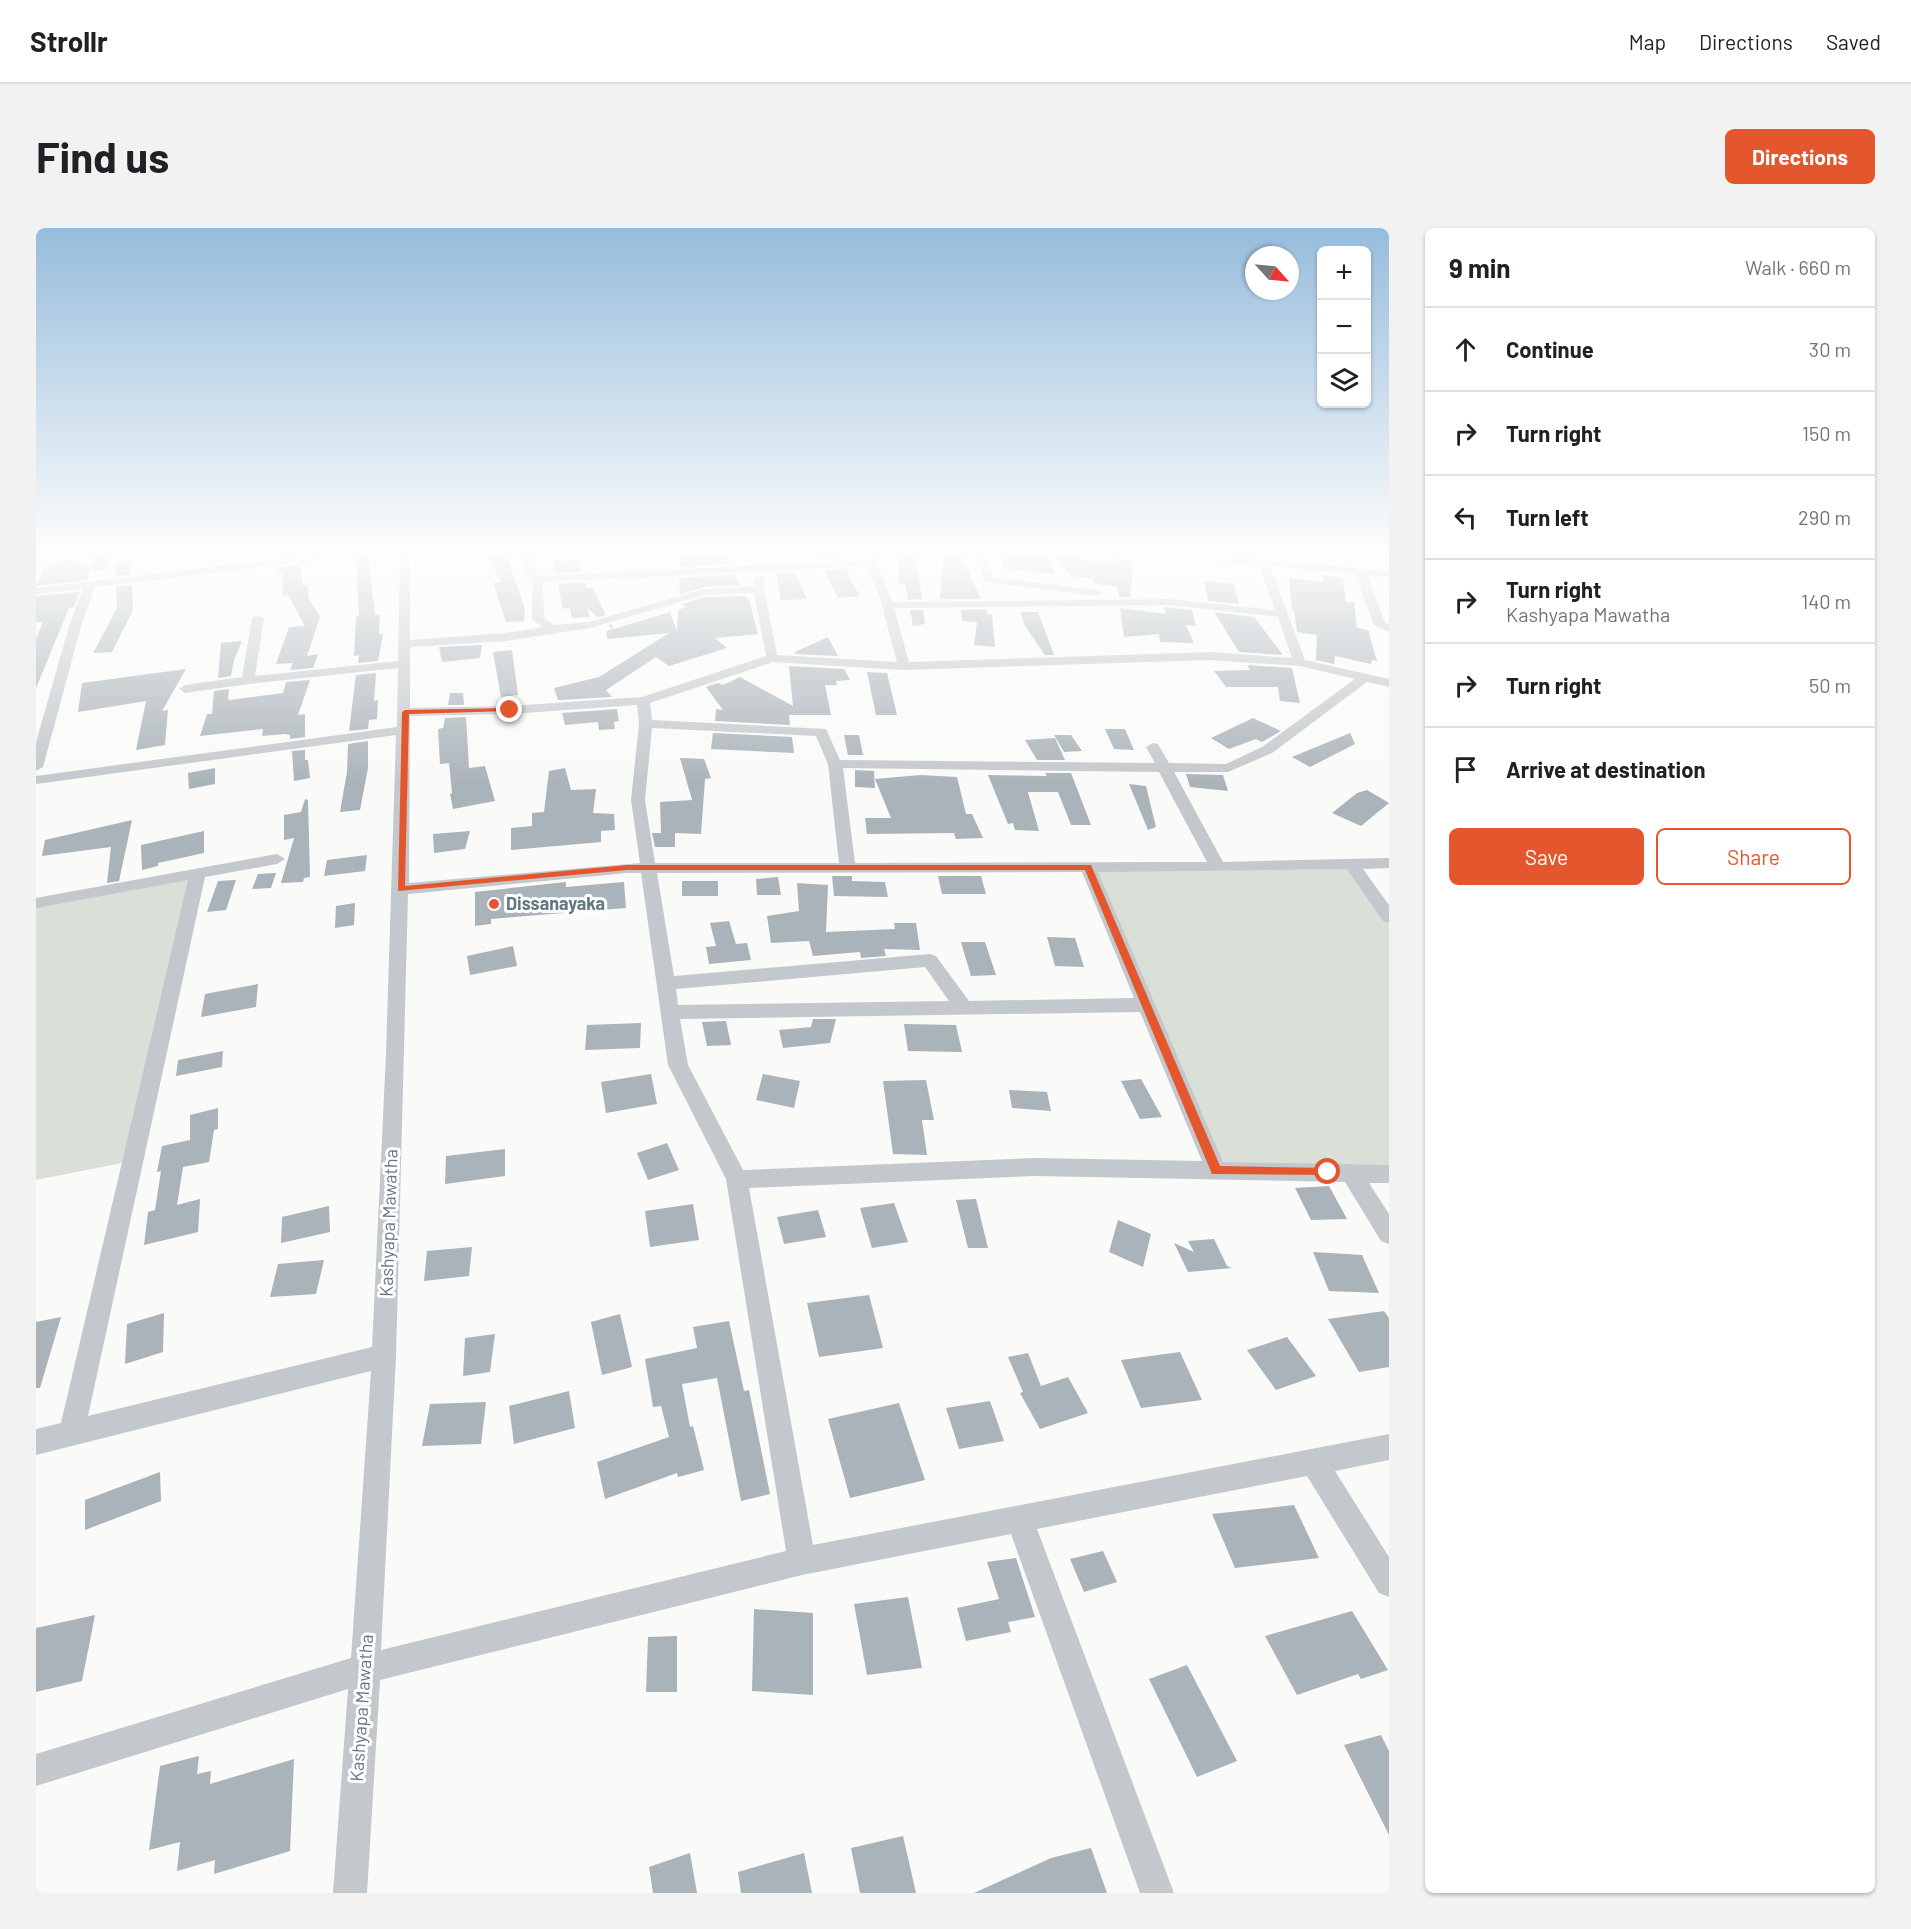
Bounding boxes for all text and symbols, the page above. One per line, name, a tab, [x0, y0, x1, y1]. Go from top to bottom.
text: Strollr	[30, 24, 108, 58]
text: Map	[1629, 29, 1666, 54]
text: Directions	[1699, 29, 1793, 54]
text: Saved	[1826, 29, 1881, 54]
button: Directions	[1725, 129, 1875, 184]
text: Find us	[36, 131, 169, 181]
north arrow	[1245, 246, 1299, 300]
map controls	[1317, 246, 1371, 408]
button: +	[1317, 246, 1371, 300]
text: 9 min	[1449, 252, 1511, 283]
text: Walk · 660 m	[1745, 255, 1851, 279]
button: −	[1317, 300, 1371, 354]
icon: ahead	[1449, 333, 1482, 366]
text: Continue	[1506, 336, 1594, 362]
text: 30 m	[1809, 337, 1851, 361]
button: layers	[1317, 354, 1371, 408]
icon: right	[1449, 417, 1482, 450]
text: Turn right	[1506, 420, 1601, 446]
text: 150 m	[1802, 421, 1851, 445]
icon: left	[1449, 501, 1482, 534]
text: Turn left	[1506, 504, 1589, 530]
text: 290 m	[1798, 505, 1851, 529]
text: Turn right	[1506, 576, 1601, 602]
icon: right	[1449, 585, 1482, 618]
text: 140 m	[1801, 589, 1851, 613]
text: Kashyapa Mawatha	[1506, 602, 1670, 626]
icon: right	[1449, 669, 1482, 702]
text: Turn right	[1506, 672, 1601, 698]
text: 50 m	[1809, 673, 1851, 697]
route end	[496, 696, 522, 722]
icon: arrive	[1449, 753, 1482, 786]
text: Arrive at destination	[1506, 756, 1705, 782]
button: Save	[1449, 828, 1644, 885]
button: Share	[1656, 828, 1851, 885]
place label: Dissanayaka	[506, 892, 605, 914]
marker: Dissanayaka	[487, 897, 501, 911]
street label: Kashyapa Mawatha	[374, 1149, 402, 1297]
route start	[1314, 1158, 1340, 1184]
street label: Kashyapa Mawatha	[345, 1633, 377, 1782]

